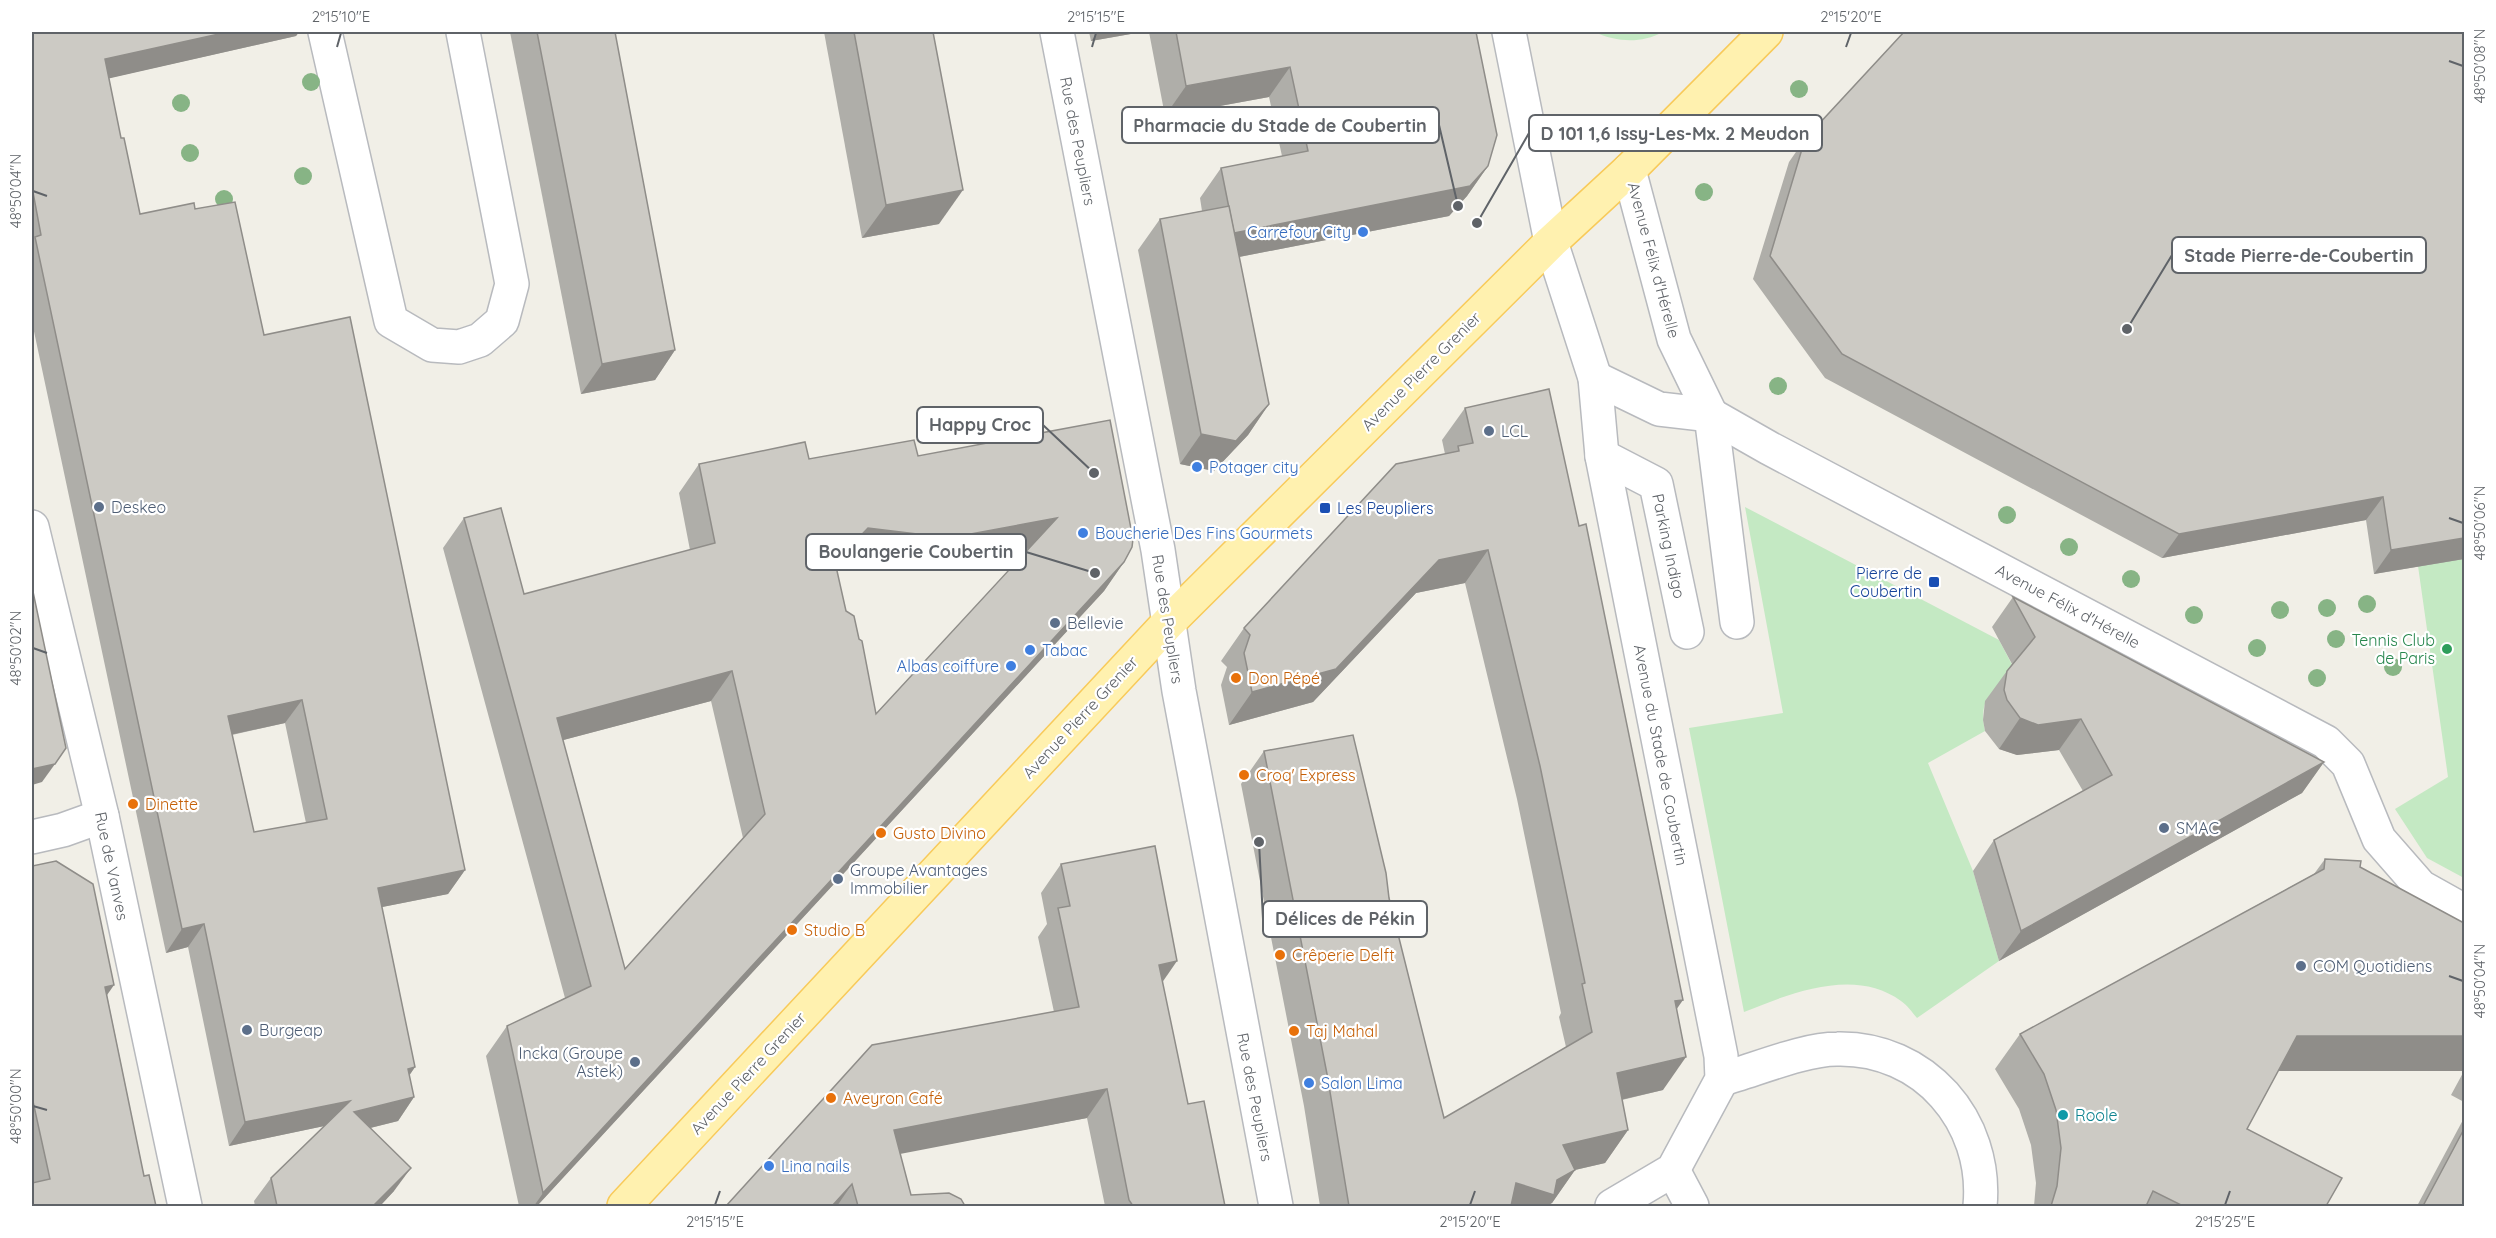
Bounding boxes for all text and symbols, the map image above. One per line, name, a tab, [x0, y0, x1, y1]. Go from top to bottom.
text: 2°15'10"E	[312, 7, 370, 26]
text: 2°15'15"E	[1067, 7, 1125, 26]
text: 2°15'20"E	[1820, 7, 1882, 26]
text: 48°50'08"N	[2470, 29, 2489, 103]
street label: Rue des Peupliers	[1056, 75, 1100, 207]
callout: Pharmacie du Stade de Coubertin	[1122, 107, 1439, 143]
text: Pharmacie du Stade de Coubertin	[1133, 114, 1427, 137]
callout: D 101 1,6 Issy-Les-Mx. 2 Meudon	[1529, 115, 1822, 151]
text: D 101 1,6 Issy-Les-Mx. 2 Meudon	[1541, 122, 1810, 145]
text: 48°50'04"N	[6, 154, 25, 228]
street label: Avenue Félix d'Hérelle	[1624, 180, 1684, 340]
place label: Carrefour City	[1247, 222, 1351, 242]
marker: Carrefour City	[1356, 225, 1370, 239]
callout: Stade Pierre-de-Coubertin	[2172, 237, 2426, 273]
text: Stade Pierre-de-Coubertin	[2184, 244, 2414, 267]
street label: Avenue Pierre Grenier	[1357, 307, 1485, 435]
callout: Happy Croc	[917, 407, 1043, 443]
text: Happy Croc	[929, 413, 1031, 436]
place label: LCL	[1501, 421, 1529, 441]
marker: LCL	[1482, 424, 1496, 438]
place label: Potager city	[1209, 457, 1299, 477]
marker: Potager city	[1190, 460, 1204, 474]
text: 48°50'06"N	[2470, 486, 2489, 560]
street label: Parking Indigo	[1648, 492, 1690, 600]
place label: Deskeo	[111, 497, 166, 517]
place label: Les Peupliers	[1337, 498, 1433, 518]
marker: Deskeo	[92, 500, 106, 514]
marker: Les Peupliers	[1318, 501, 1332, 515]
place label: Boucherie Des Fins Gourmets	[1095, 523, 1313, 543]
marker: Boucherie Des Fins Gourmets	[1076, 526, 1090, 540]
callout: Boulangerie Coubertin	[806, 534, 1026, 570]
text: Boulangerie Coubertin	[818, 540, 1014, 563]
street label: Rue des Peupliers	[1148, 553, 1188, 685]
street label: Avenue Félix d'Hérelle	[1992, 559, 2144, 653]
place label: Pierre de Coubertin	[1850, 563, 1922, 601]
marker: Pierre de Coubertin	[1927, 575, 1941, 589]
text: 48°50'02"N	[6, 611, 25, 685]
place label: Bellevie	[1067, 613, 1124, 633]
marker: Bellevie	[1048, 616, 1062, 630]
place label: Tennis Club de Paris	[2352, 630, 2435, 668]
place label: Tabac	[1042, 640, 1087, 660]
marker: Tennis Club de Paris	[2440, 642, 2454, 656]
marker: Tabac	[1023, 643, 1037, 657]
street label: Avenue du Stade de Coubertin	[1630, 643, 1692, 867]
street label: Avenue Pierre Grenier	[1018, 652, 1142, 782]
place label: Albas coiffure	[897, 656, 999, 676]
marker: Albas coiffure	[1004, 659, 1018, 673]
place label: Don Pépé	[1248, 668, 1320, 688]
marker: Don Pépé	[1229, 671, 1243, 685]
place label: Croq' Express	[1256, 765, 1355, 785]
marker: Croq' Express	[1237, 768, 1251, 782]
place label: Dinette	[145, 794, 198, 814]
marker: Dinette	[126, 797, 140, 811]
street label: Rue de Vanves	[91, 810, 133, 922]
place label: SMAC	[2176, 818, 2219, 838]
marker: SMAC	[2157, 821, 2171, 835]
place label: Gusto Divino	[893, 823, 986, 843]
marker: Gusto Divino	[874, 826, 888, 840]
place label: Groupe Avantages Immobilier	[850, 860, 987, 898]
marker: Groupe Avantages Immobilier	[831, 872, 845, 886]
callout: Délices de Pékin	[1263, 901, 1427, 937]
text: Délices de Pékin	[1275, 907, 1415, 930]
place label: Studio B	[804, 920, 865, 940]
marker: Studio B	[785, 923, 799, 937]
text: 48°50'04"N	[2470, 944, 2489, 1018]
place label: Crêperie Delft	[1292, 945, 1395, 965]
marker: Crêperie Delft	[1273, 948, 1287, 962]
place label: COM Quotidiens	[2313, 956, 2432, 976]
marker: COM Quotidiens	[2294, 959, 2308, 973]
street label: Avenue Pierre Grenier	[686, 1008, 810, 1138]
place label: Burgeap	[259, 1020, 323, 1040]
place label: Taj Mahal	[1306, 1021, 1378, 1041]
marker: Burgeap	[240, 1023, 254, 1037]
marker: Taj Mahal	[1287, 1024, 1301, 1038]
street label: Rue des Peupliers	[1233, 1031, 1277, 1163]
place label: Incka (Groupe Astek)	[518, 1043, 623, 1081]
marker: Incka (Groupe Astek)	[628, 1055, 642, 1069]
text: 48°50'00"N	[6, 1068, 25, 1144]
place label: Salon Lima	[1321, 1073, 1403, 1093]
marker: Salon Lima	[1302, 1076, 1316, 1090]
place label: Aveyron Café	[843, 1088, 943, 1108]
marker: Aveyron Café	[824, 1091, 838, 1105]
place label: Roole	[2075, 1105, 2118, 1125]
marker: Roole	[2056, 1108, 2070, 1122]
place label: Lina nails	[781, 1156, 850, 1176]
marker: Lina nails	[762, 1159, 776, 1173]
text: 2°15'15"E	[686, 1212, 744, 1231]
text: 2°15'20"E	[1439, 1212, 1501, 1231]
text: 2°15'25"E	[2195, 1212, 2255, 1231]

